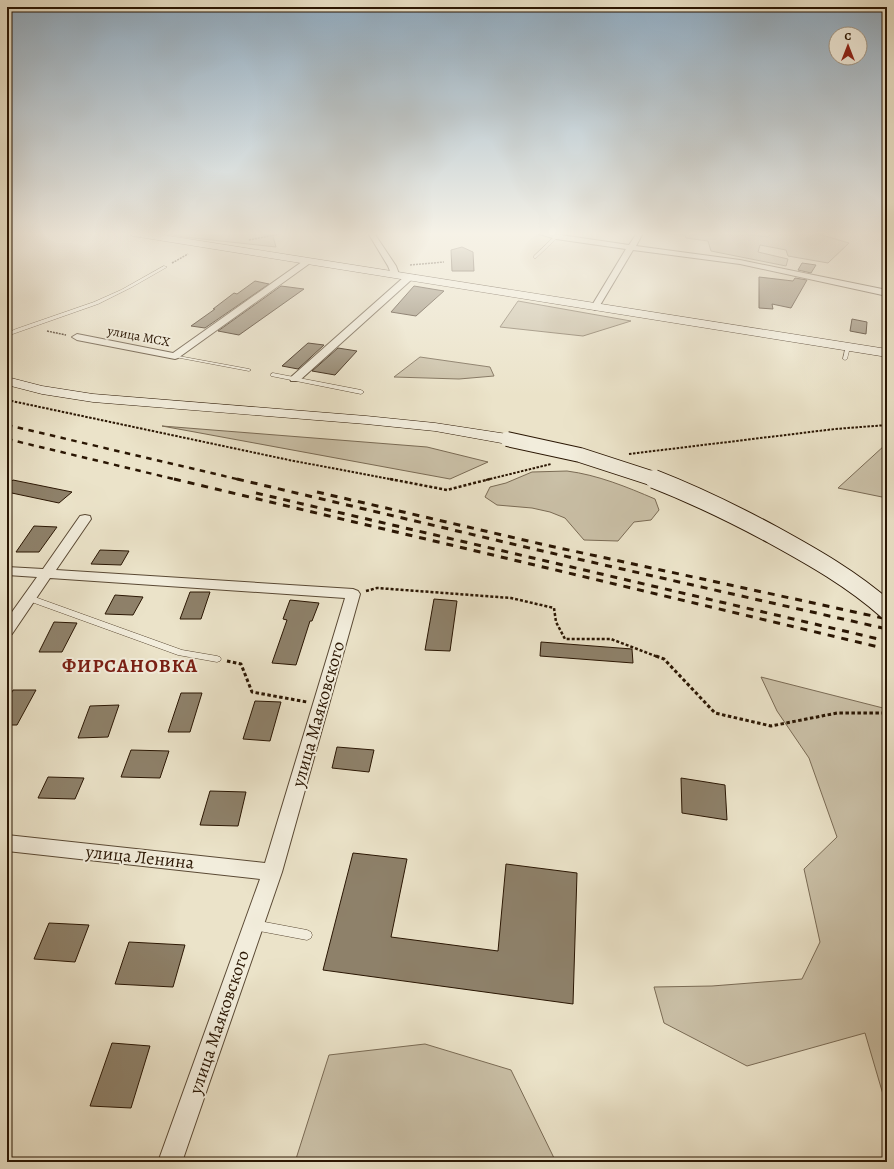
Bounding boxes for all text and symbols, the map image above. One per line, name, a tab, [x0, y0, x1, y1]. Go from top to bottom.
north arrow	[828, 26, 868, 66]
text: С	[845, 29, 852, 44]
street label: улица МСХ	[105, 321, 172, 350]
street label: улица Маяковского	[285, 638, 350, 791]
district label: ФИРСАНОВКА	[62, 653, 198, 679]
street label: улица Ленина	[84, 839, 196, 875]
street label: улица Маяковского	[183, 947, 255, 1098]

